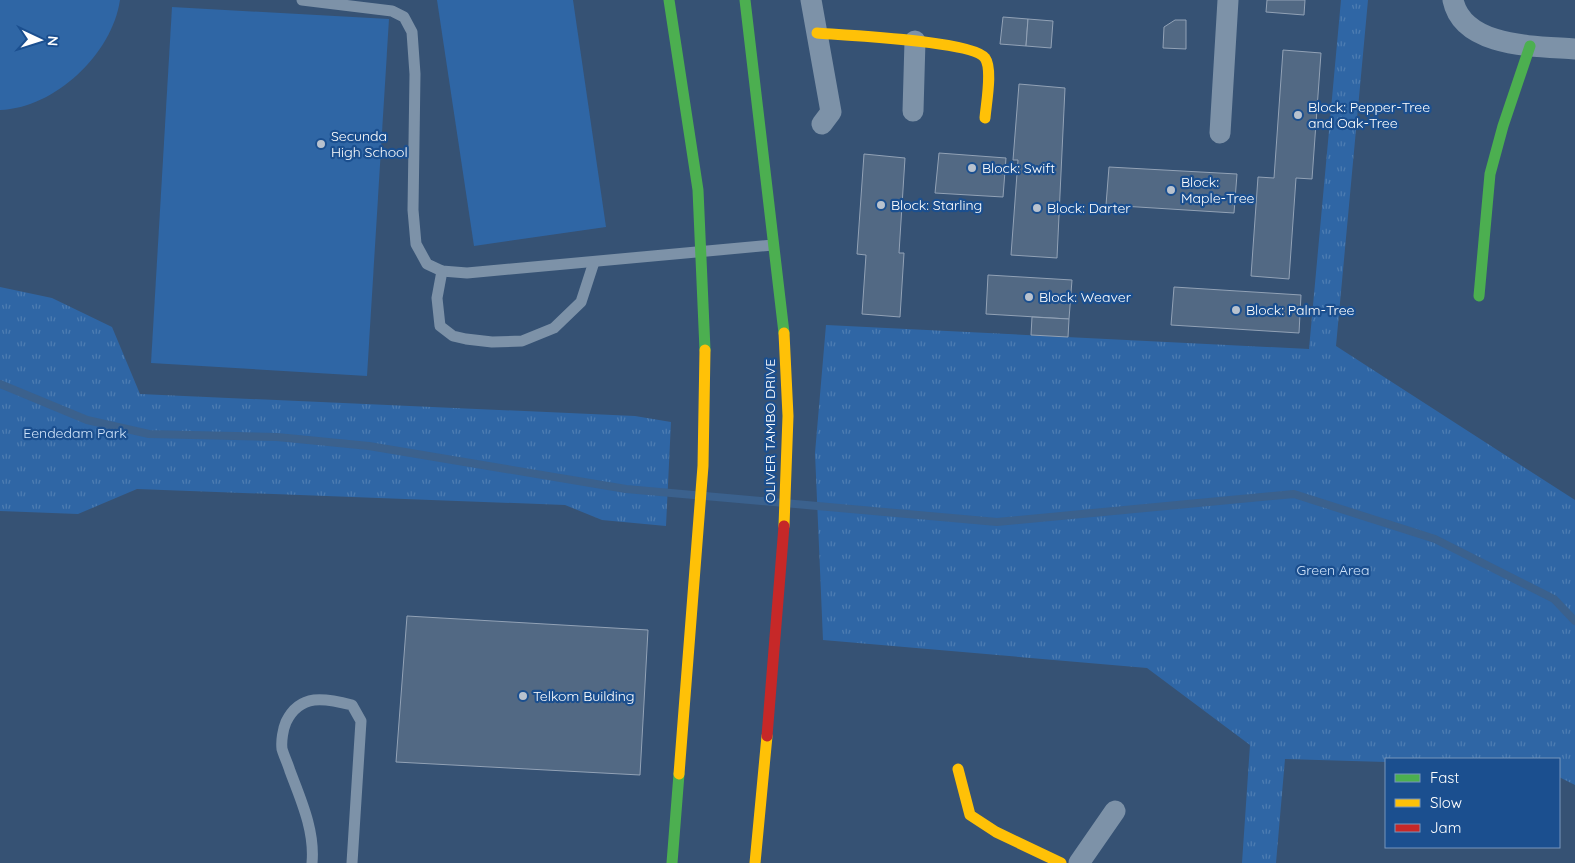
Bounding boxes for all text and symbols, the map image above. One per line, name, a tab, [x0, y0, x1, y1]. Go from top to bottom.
north arrow	[15, 15, 65, 65]
text: N	[44, 35, 62, 47]
place label: Block: Pepper-Tree and Oak-Tree	[1308, 98, 1430, 132]
marker: Block: Pepper-Tree and Oak-Tree	[1292, 109, 1304, 121]
place label: Secunda High School	[331, 127, 408, 161]
marker: Secunda High School	[315, 138, 327, 150]
place label: Block: Swift	[982, 159, 1055, 177]
marker: Block: Swift	[966, 162, 978, 174]
place label: Block: Maple-Tree	[1181, 173, 1255, 207]
marker: Block: Maple-Tree	[1165, 184, 1177, 196]
place label: Block: Starling	[891, 196, 982, 214]
marker: Block: Starling	[875, 199, 887, 211]
place label: Block: Darter	[1047, 199, 1131, 217]
marker: Block: Darter	[1031, 202, 1043, 214]
place label: Block: Weaver	[1039, 288, 1132, 306]
marker: Block: Weaver	[1023, 291, 1035, 303]
place label: Block: Palm-Tree	[1246, 301, 1355, 319]
marker: Block: Palm-Tree	[1230, 304, 1242, 316]
street label: OLIVER TAMBO DRIVE	[761, 359, 779, 503]
park label: Eendedam Park	[23, 424, 127, 442]
park label: Green Area	[1296, 561, 1370, 579]
place label: Telkom Building	[533, 687, 635, 705]
marker: Telkom Building	[517, 690, 529, 702]
legend	[1385, 758, 1560, 848]
text: Fast	[1430, 768, 1459, 787]
text: Slow	[1430, 793, 1462, 812]
text: Jam	[1430, 818, 1461, 837]

